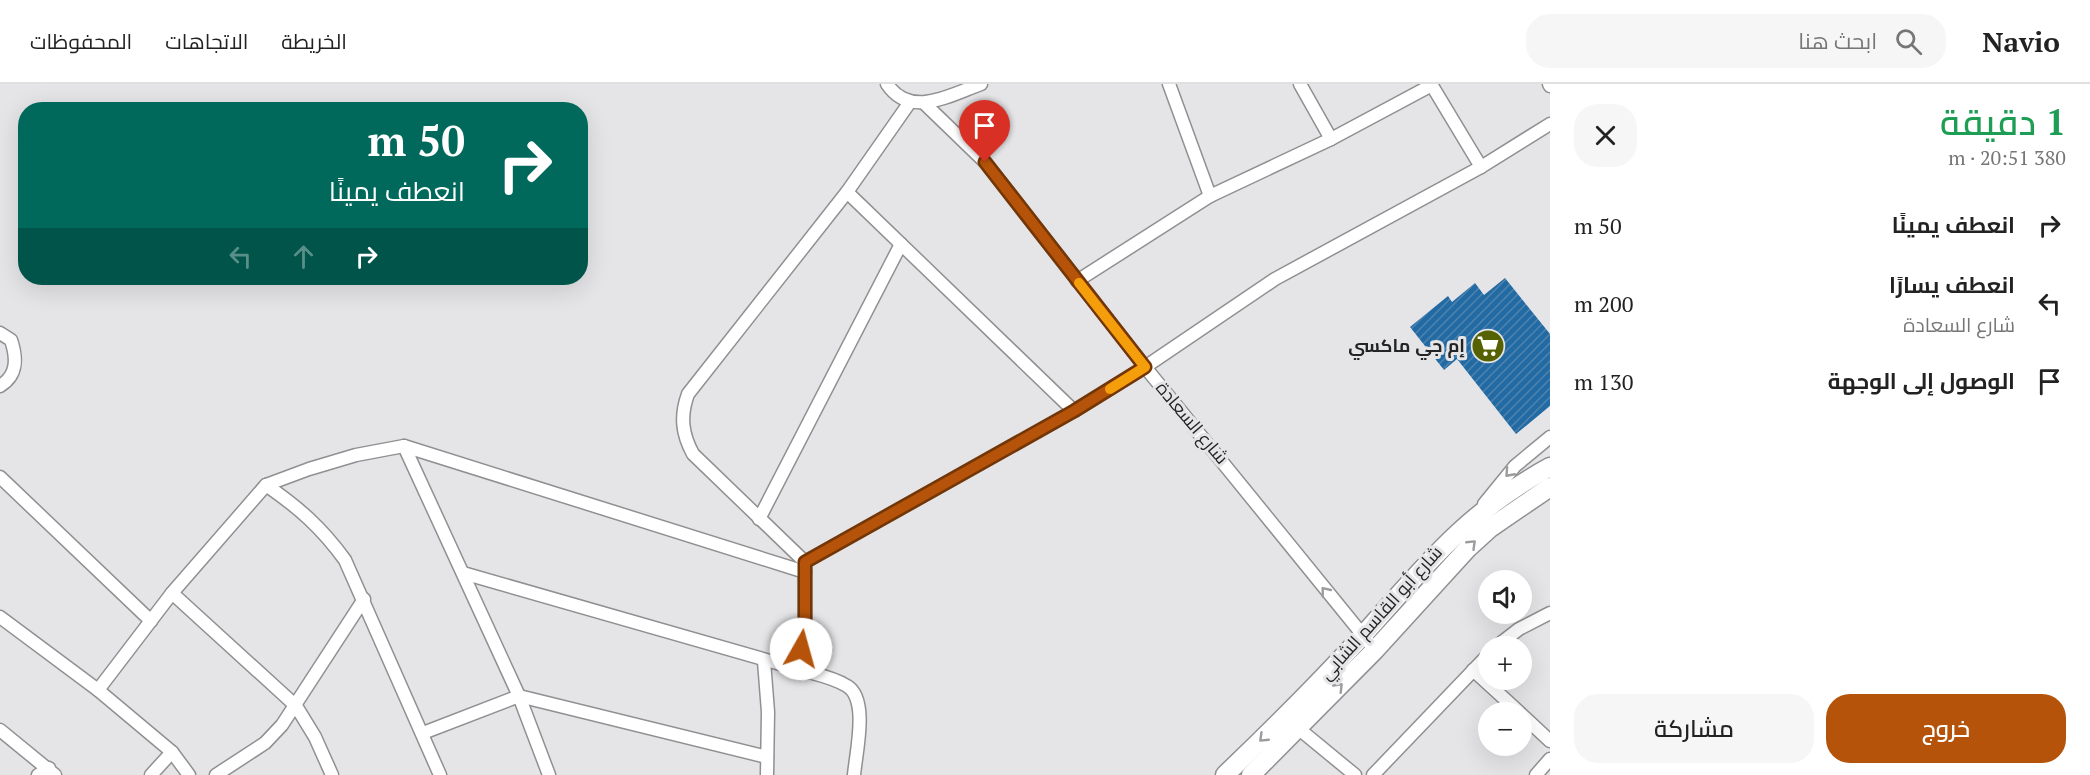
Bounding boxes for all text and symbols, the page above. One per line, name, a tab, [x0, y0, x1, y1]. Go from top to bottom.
search box	[1526, 14, 1946, 68]
text: Navio	[1982, 23, 2060, 60]
icon: search	[1892, 25, 1925, 58]
text: ابحث هنا	[1798, 26, 1877, 55]
text: المحفوظات	[30, 27, 132, 55]
text: الاتجاهات	[165, 27, 248, 55]
text: الخريطة	[281, 27, 347, 55]
text: 1 دقيقة	[1940, 98, 2066, 145]
pin	[959, 100, 1010, 162]
button: close	[1574, 104, 1637, 167]
icon: arrive	[968, 109, 1001, 142]
text: 50 m	[367, 112, 465, 168]
icon: right	[486, 126, 564, 204]
text: 380 m · 20:51	[1948, 144, 2066, 171]
text: انعطف يمينًا	[329, 173, 465, 209]
icon: right	[2033, 209, 2066, 242]
text: انعطف يمينًا	[1892, 210, 2015, 239]
text: 50 m	[1574, 211, 1622, 240]
icon: left	[224, 240, 257, 273]
icon: ahead	[287, 240, 320, 273]
icon: right	[350, 240, 383, 273]
text: انعطف يسارًا	[1889, 270, 2015, 299]
icon: left	[2033, 287, 2066, 320]
text: 200 m	[1574, 289, 1634, 318]
text: شارع السعادة	[1903, 311, 2015, 338]
supermarket icon: إم جي ماكسي	[1470, 328, 1506, 364]
place label: إم جي ماكسي	[1348, 333, 1465, 361]
icon: arrive	[2033, 365, 2066, 398]
text: الوصول إلى الوجهة	[1828, 366, 2015, 395]
text: 130 m	[1574, 367, 1634, 396]
street label: شارع السعادة	[1151, 376, 1234, 469]
one-way arrow	[1505, 466, 1516, 477]
street label: شارع أبو القاسم الشابي	[1314, 540, 1449, 687]
one-way arrow	[1465, 541, 1476, 552]
map controls	[1478, 570, 1532, 756]
button: sound	[1478, 570, 1532, 624]
one-way arrow	[1322, 587, 1333, 598]
position arrow	[769, 617, 833, 681]
button: +	[1478, 636, 1532, 690]
one-way arrow	[1332, 683, 1343, 693]
button: مشاركة	[1574, 694, 1814, 763]
button: خروج	[1826, 694, 2066, 763]
button: −	[1478, 702, 1532, 756]
one-way arrow	[1260, 731, 1271, 742]

